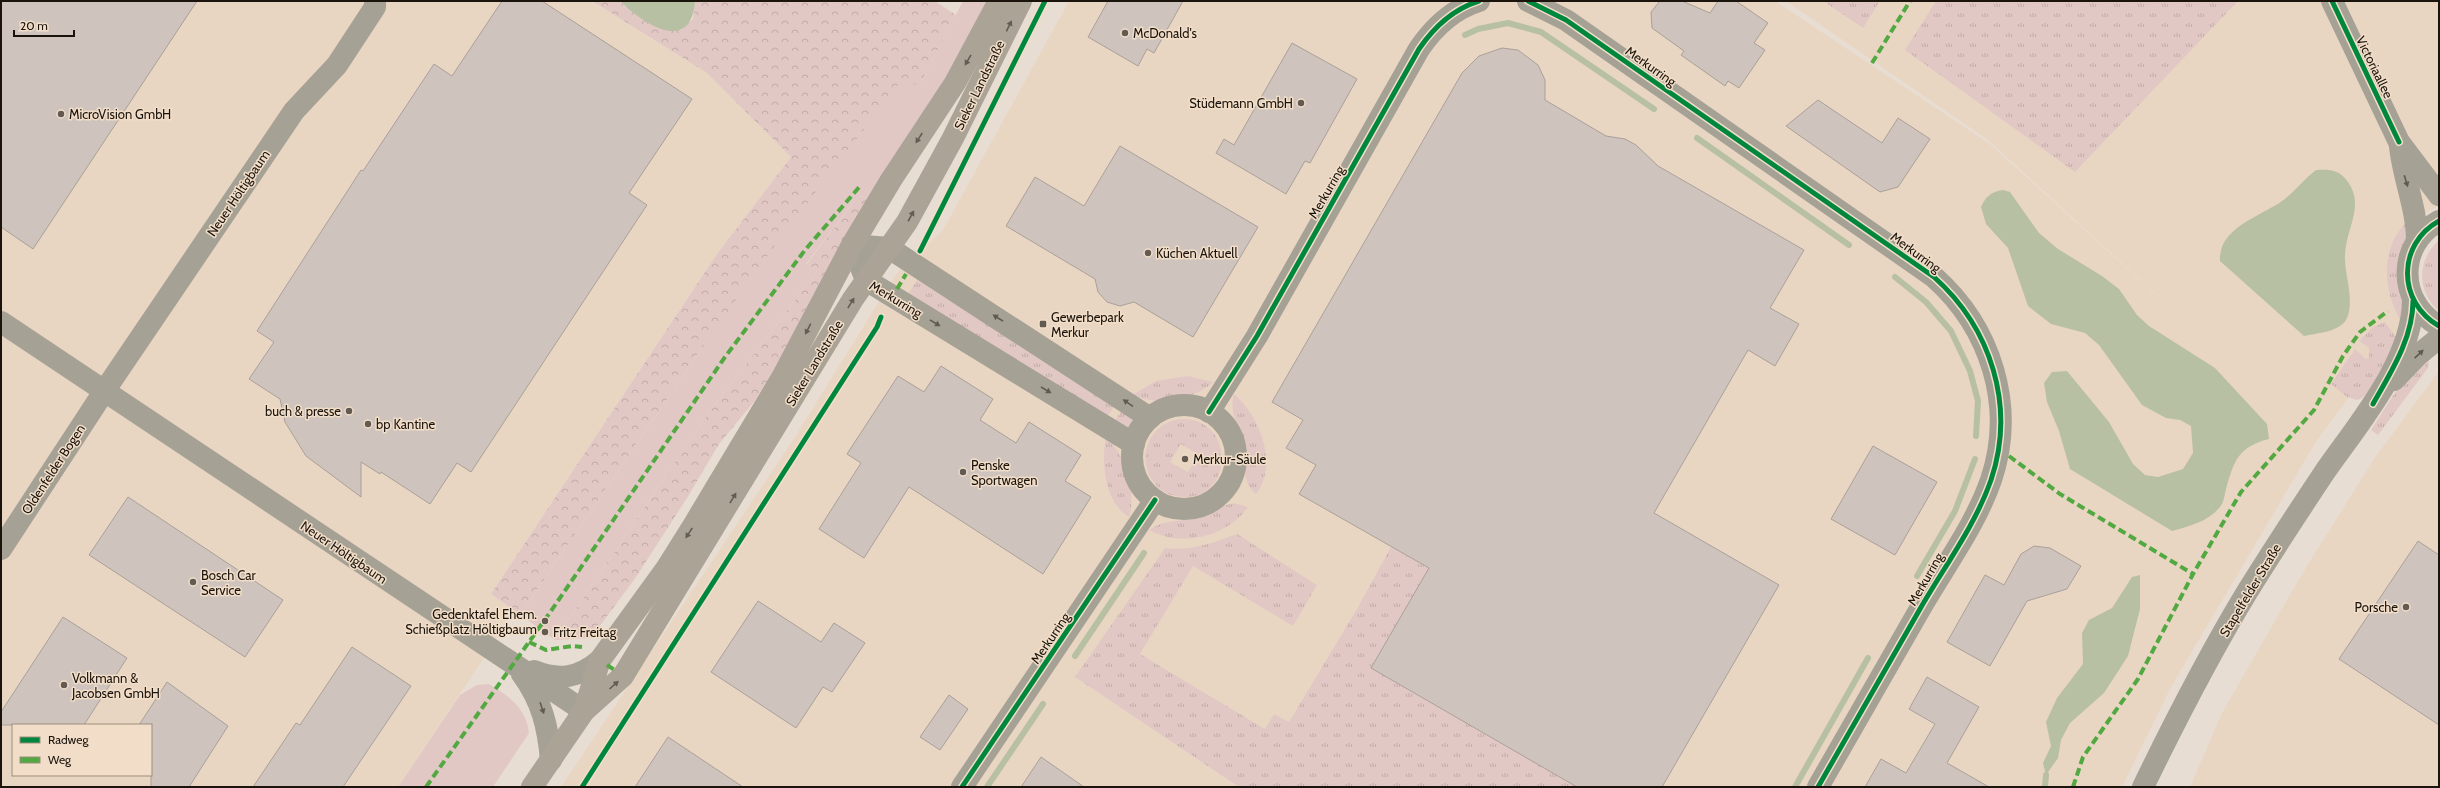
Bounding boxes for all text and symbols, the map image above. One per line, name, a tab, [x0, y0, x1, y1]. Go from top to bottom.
scale bar	[14, 12, 74, 38]
text: 20 m	[20, 18, 48, 33]
one-way arrow	[1006, 20, 1012, 32]
place label: McDonald's	[1133, 25, 1198, 41]
marker: McDonald's	[1120, 28, 1130, 38]
street label: Victoriaallee	[2353, 33, 2397, 101]
street label: Sieker Landstraße	[950, 37, 1008, 132]
street label: Merkurring	[1622, 43, 1680, 90]
one-way arrow	[965, 54, 972, 66]
place label: Stüdemann GmbH	[1189, 95, 1293, 111]
marker: Stüdemann GmbH	[1296, 98, 1306, 108]
place label: MicroVision GmbH	[69, 106, 171, 122]
marker: MicroVision GmbH	[56, 109, 66, 119]
one-way arrow	[915, 133, 923, 143]
street label: Neuer Höltigbaum	[203, 147, 273, 239]
street label: Merkurring	[1304, 162, 1348, 221]
one-way arrow	[2403, 175, 2409, 187]
one-way arrow	[908, 210, 914, 222]
street label: Merkurring	[1888, 228, 1945, 276]
place label: Küchen Aktuell	[1156, 245, 1237, 261]
marker: Küchen Aktuell	[1143, 248, 1153, 258]
street label: Merkurring	[867, 277, 926, 321]
one-way arrow	[847, 297, 854, 309]
place label: Gewerbepark Merkur	[1051, 309, 1124, 340]
one-way arrow	[993, 314, 1003, 322]
street label: Sieker Landstraße	[782, 317, 846, 409]
one-way arrow	[929, 319, 941, 326]
marker: Gewerbepark Merkur	[1038, 319, 1048, 329]
one-way arrow	[805, 323, 811, 334]
one-way arrow	[2414, 350, 2424, 359]
one-way arrow	[1040, 387, 1052, 394]
one-way arrow	[1123, 399, 1134, 407]
place label: buch & presse	[265, 403, 341, 419]
marker: buch & presse	[344, 406, 354, 416]
place label: bp Kantine	[376, 416, 436, 432]
marker: bp Kantine	[363, 419, 373, 429]
street label: Oldenfelder Bogen	[18, 421, 88, 517]
place label: Merkur-Säule	[1193, 451, 1267, 467]
marker: Merkur-Säule	[1180, 454, 1190, 464]
place label: Penske Sportwagen	[971, 457, 1037, 488]
marker: Penske Sportwagen	[958, 467, 968, 477]
one-way arrow	[729, 492, 736, 504]
street label: Neuer Höltigbaum	[298, 517, 390, 587]
one-way arrow	[685, 528, 693, 538]
street label: Stapelfelder Straße	[2216, 540, 2284, 639]
street label: Merkurring	[1903, 549, 1947, 608]
place label: Bosch Car Service	[201, 567, 256, 598]
marker: Bosch Car Service	[188, 577, 198, 587]
place label: Porsche	[2354, 599, 2398, 615]
marker: Porsche	[2401, 602, 2411, 612]
place label: Gedenktafel Ehem. Schießplatz Höltigbaum	[405, 606, 537, 637]
street label: Merkurring	[1027, 609, 1073, 667]
marker: Gedenktafel Ehem. Schießplatz Höltigbaum	[540, 616, 550, 626]
place label: Fritz Freitag	[553, 624, 617, 640]
marker: Fritz Freitag	[540, 627, 550, 637]
place label: Volkmann & Jacobsen GmbH	[71, 670, 160, 701]
marker: Volkmann & Jacobsen GmbH	[59, 680, 69, 690]
one-way arrow	[608, 680, 619, 689]
one-way arrow	[539, 703, 545, 715]
legend	[12, 724, 152, 776]
text: Radweg	[48, 732, 89, 747]
text: Weg	[48, 752, 72, 767]

